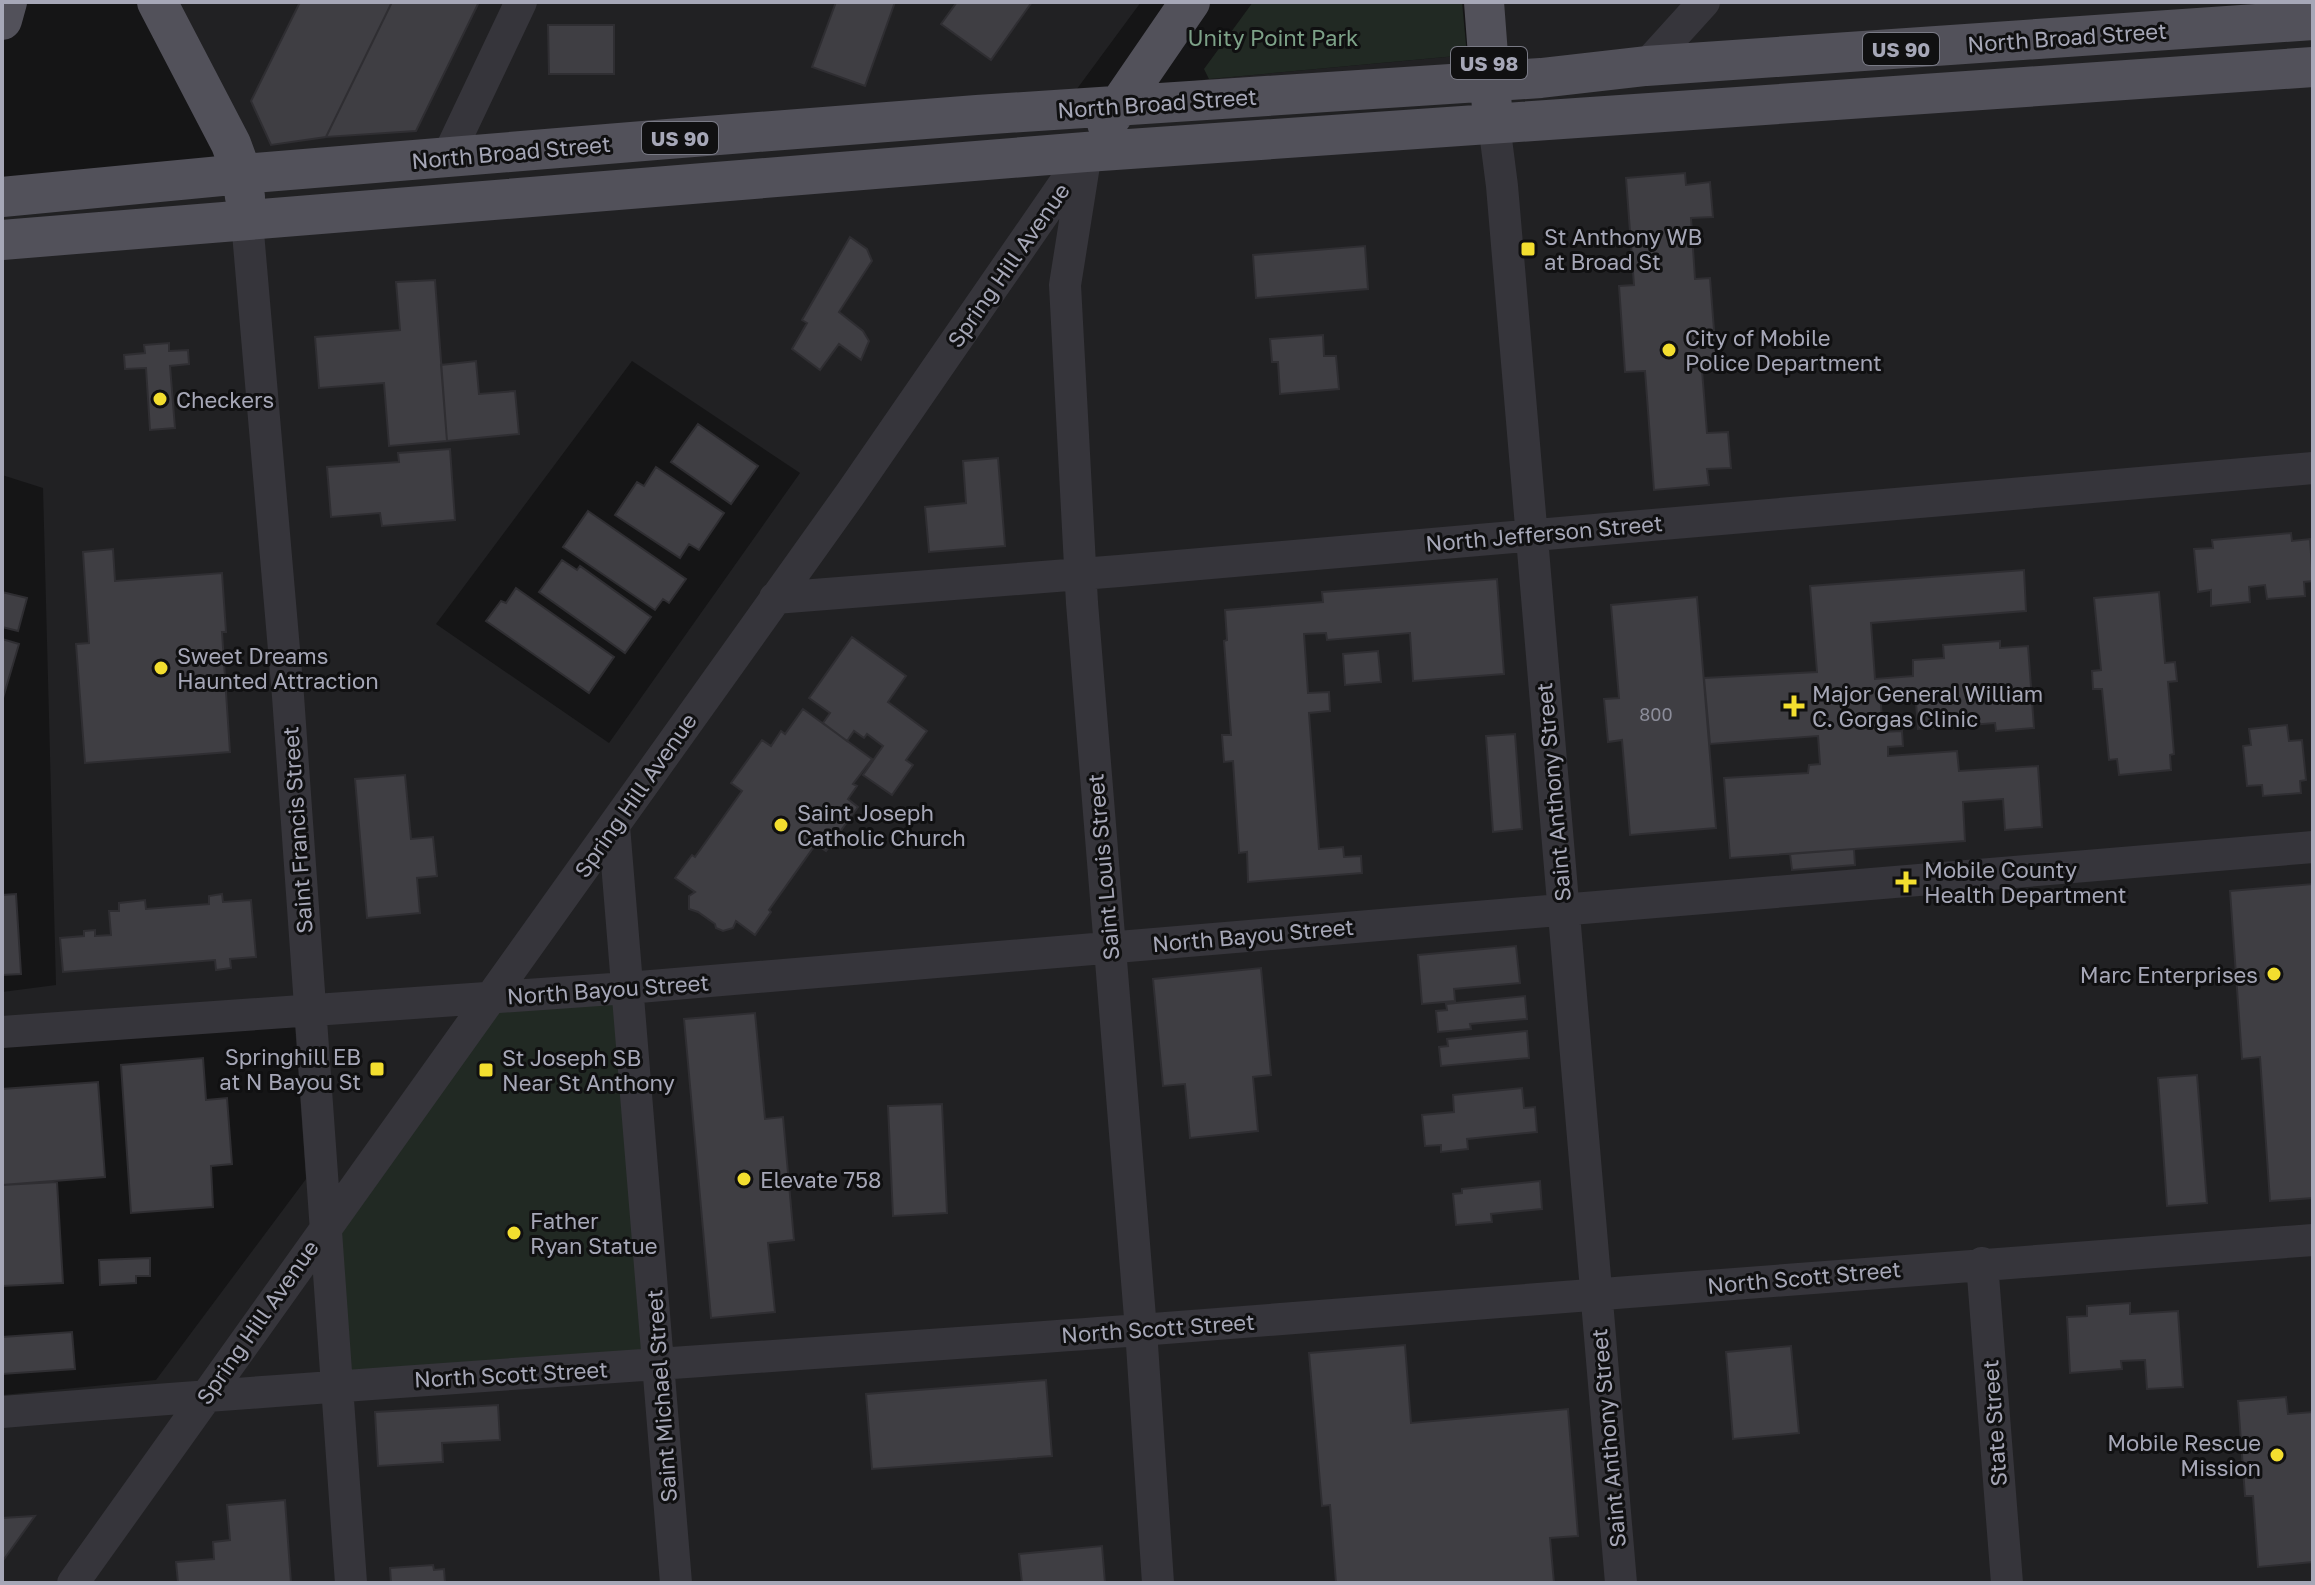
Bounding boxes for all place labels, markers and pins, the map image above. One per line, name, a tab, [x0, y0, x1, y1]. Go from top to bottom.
place label: St Anthony WB at Broad St	[1544, 223, 1702, 275]
marker: St Anthony WB at Broad St	[1519, 240, 1537, 258]
place label: City of Mobile Police Department	[1685, 324, 1882, 376]
marker: City of Mobile Police Department	[1660, 341, 1678, 359]
place label: Checkers	[176, 386, 274, 413]
marker: Checkers	[151, 390, 169, 408]
place label: Sweet Dreams Haunted Attraction	[177, 642, 379, 694]
marker: Sweet Dreams Haunted Attraction	[152, 659, 170, 677]
place label: Major General William C. Gorgas Clinic	[1812, 680, 2043, 732]
marker: Major General William C. Gorgas Clinic	[1783, 695, 1805, 717]
place label: Saint Joseph Catholic Church	[797, 799, 966, 851]
marker: Saint Joseph Catholic Church	[772, 816, 790, 834]
place label: Mobile County Health Department	[1924, 856, 2127, 908]
marker: Mobile County Health Department	[1895, 871, 1917, 893]
place label: Marc Enterprises	[2080, 961, 2258, 988]
marker: Marc Enterprises	[2265, 965, 2283, 983]
place label: Springhill EB at N Bayou St	[219, 1043, 361, 1095]
place label: St Joseph SB Near St Anthony	[502, 1044, 675, 1096]
marker: Springhill EB at N Bayou St	[368, 1060, 386, 1078]
marker: St Joseph SB Near St Anthony	[477, 1061, 495, 1079]
place label: Elevate 758	[760, 1166, 881, 1193]
marker: Elevate 758	[735, 1170, 753, 1188]
place label: Father Ryan Statue	[530, 1207, 658, 1259]
marker: Father Ryan Statue	[505, 1224, 523, 1242]
place label: Mobile Rescue Mission	[2107, 1429, 2261, 1481]
marker: Mobile Rescue Mission	[2268, 1446, 2286, 1464]

